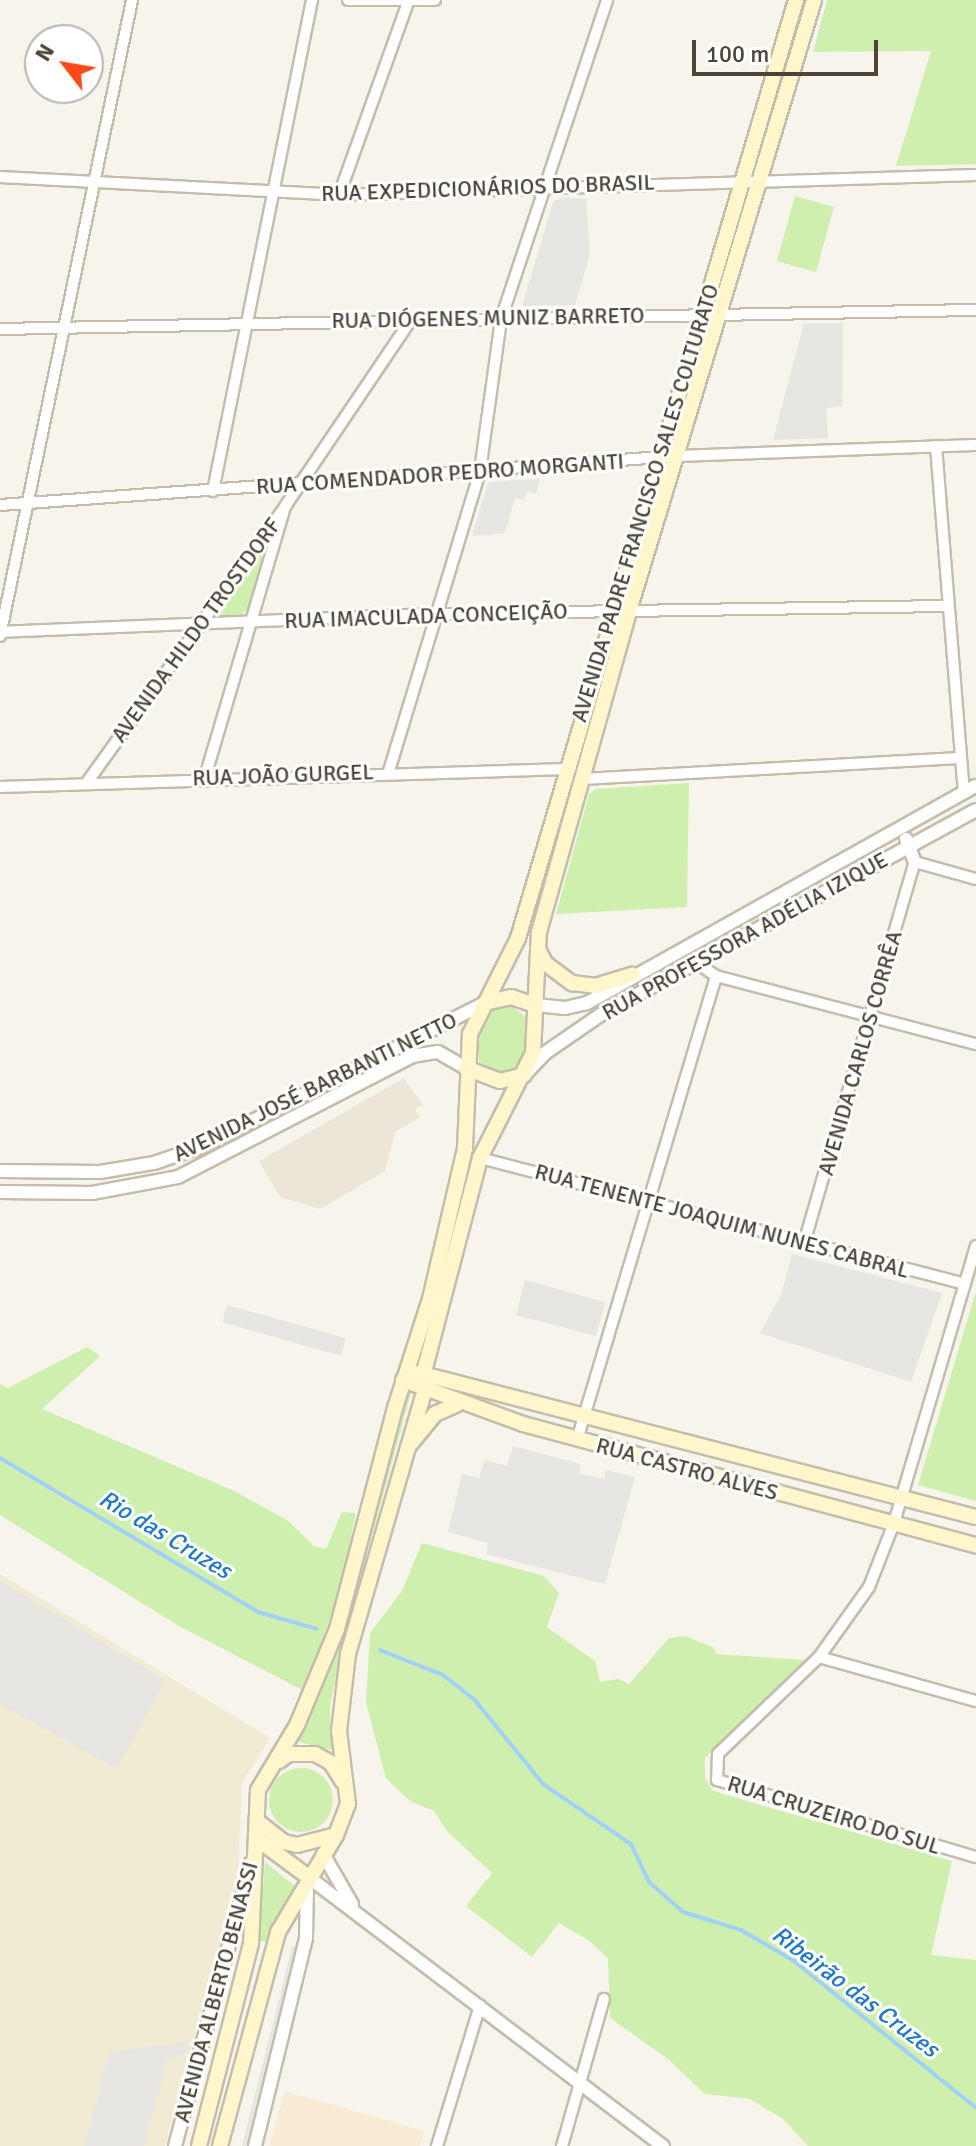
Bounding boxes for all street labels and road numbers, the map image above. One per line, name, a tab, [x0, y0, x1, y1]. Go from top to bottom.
street label: RUA EXPEDICIONÁRIOS DO BRASIL	[321, 169, 655, 207]
street label: AVENIDA PADRE FRANCISCO SALES COLTURATO	[566, 281, 724, 725]
street label: RUA DIÓGENES MUNIZ BARRETO	[331, 302, 645, 334]
street label: RUA COMENDADOR PEDRO MORGANTI	[255, 448, 625, 500]
street label: AVENIDA HILDO TROSTDORF	[106, 513, 286, 747]
street label: RUA IMACULADA CONCEIÇÃO	[284, 598, 568, 634]
street label: RUA JOÃO GURGEL	[192, 759, 374, 791]
street label: RUA PROFESSORA ADÉLIA IZIQUE	[598, 846, 892, 1026]
street label: AVENIDA CARLOS CORRÊA	[812, 928, 908, 1178]
street label: AVENIDA JOSÉ BARBANTI NETTO	[169, 1007, 461, 1167]
street label: RUA TENENTE JOAQUIM NUNES CABRAL	[532, 1158, 912, 1284]
street label: RUA CASTRO ALVES	[593, 1432, 781, 1506]
street label: RUA CRUZEIRO DO SUL	[724, 1770, 944, 1860]
street label: AVENIDA ALBERTO BENASSI	[168, 1859, 264, 2125]

